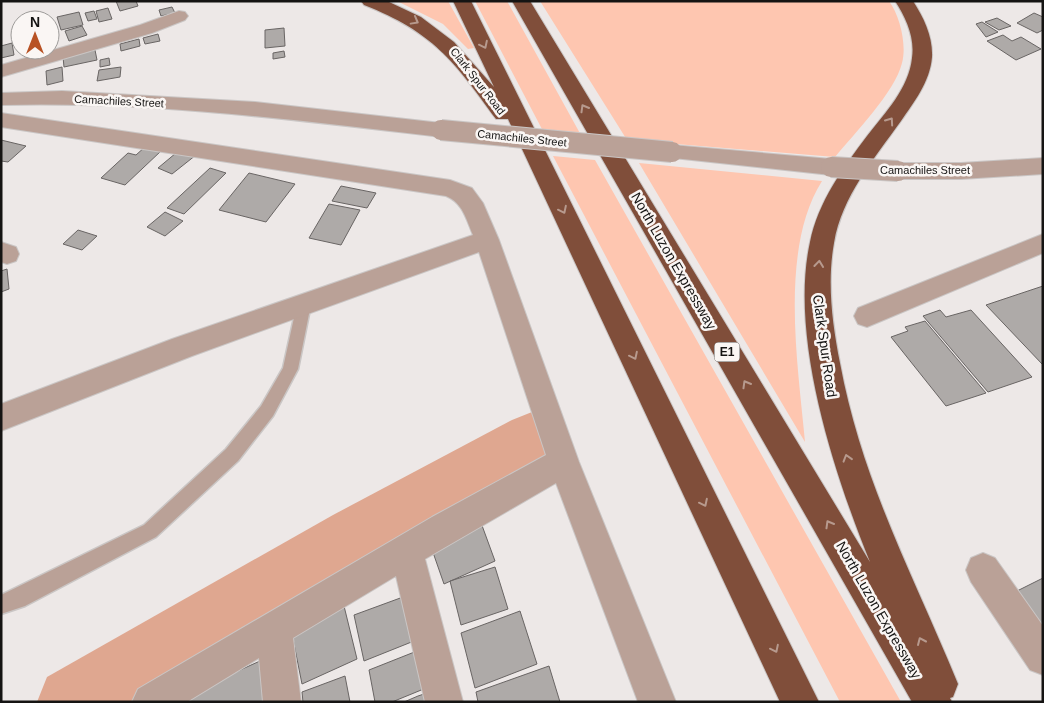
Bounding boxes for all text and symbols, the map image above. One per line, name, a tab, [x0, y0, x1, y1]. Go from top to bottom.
north arrow	[10, 10, 60, 60]
text: N	[30, 14, 40, 30]
one-way arrow	[409, 15, 418, 25]
one-way arrow	[477, 40, 488, 49]
street label: Clark Spur Road	[448, 45, 508, 117]
street label: Camachiles Street	[74, 93, 164, 109]
one-way arrow	[581, 104, 591, 113]
one-way arrow	[884, 117, 893, 127]
street label: Camachiles Street	[477, 127, 567, 149]
street label: Camachiles Street	[880, 164, 970, 176]
street label: North Luzon Expressway	[628, 190, 720, 332]
one-way arrow	[557, 205, 567, 214]
one-way arrow	[813, 260, 824, 268]
street label: Clark Spur Road	[810, 294, 840, 398]
road number: E1	[714, 342, 740, 362]
one-way arrow	[627, 351, 638, 360]
one-way arrow	[743, 380, 753, 389]
one-way arrow	[842, 455, 852, 463]
one-way arrow	[698, 498, 708, 507]
one-way arrow	[825, 520, 835, 529]
street label: North Luzon Expressway	[833, 539, 925, 681]
one-way arrow	[917, 637, 928, 646]
one-way arrow	[769, 644, 779, 653]

